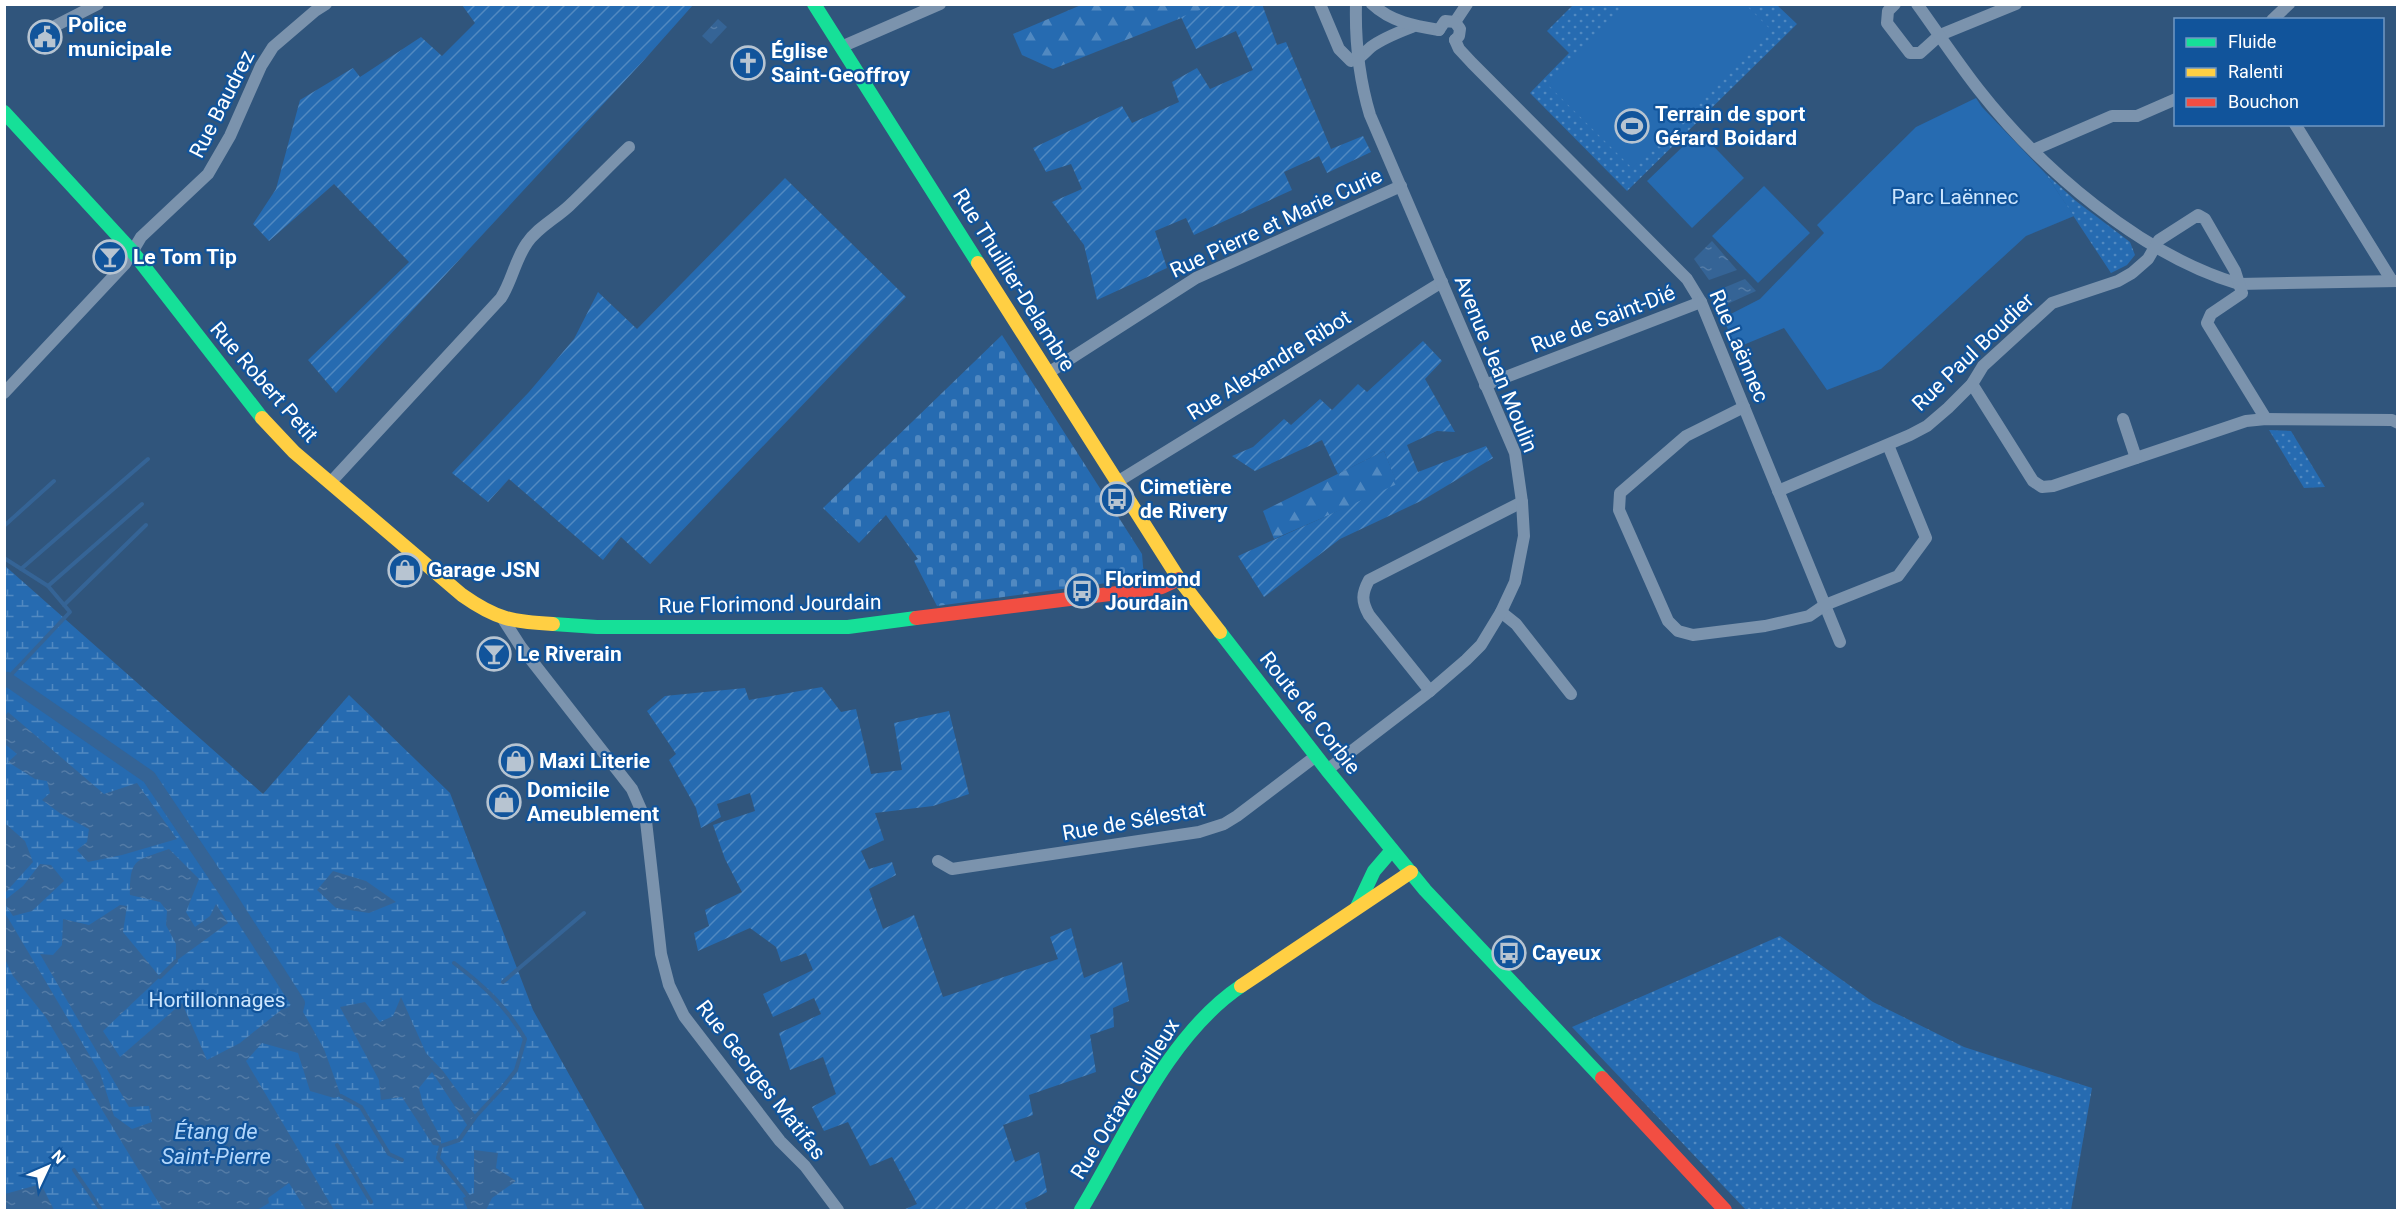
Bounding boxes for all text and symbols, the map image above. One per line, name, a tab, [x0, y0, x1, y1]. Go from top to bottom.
place label: Police municipale	[68, 13, 172, 61]
legend	[2174, 18, 2384, 126]
public building icon: Police municipale	[27, 19, 63, 55]
text: Fluide	[2228, 31, 2276, 52]
place label: Église Saint-Geoffroy	[771, 39, 910, 87]
church icon: Église Saint-Geoffroy	[730, 45, 766, 81]
street label: Rue Baudrez	[185, 46, 259, 162]
text: Ralenti	[2228, 61, 2283, 82]
text: Bouchon	[2228, 91, 2299, 112]
place label: Terrain de sport Gérard Boidard	[1655, 102, 1805, 150]
sports icon: Terrain de sport Gérard Boidard	[1614, 108, 1650, 144]
street label: Rue Pierre et Marie Curie	[1166, 163, 1386, 283]
street label: Rue Thuillier-Delambre	[948, 184, 1080, 376]
park label: Parc Laënnec	[1892, 185, 2018, 209]
bar icon: Le Tom Tip	[92, 239, 128, 275]
place label: Le Tom Tip	[133, 245, 237, 269]
street label: Avenue Jean Moulin	[1450, 272, 1542, 456]
street label: Rue de Saint-Dié	[1528, 280, 1678, 358]
street label: Rue Laënnec	[1704, 286, 1774, 406]
street label: Rue Paul Boudier	[1907, 288, 2039, 416]
street label: Rue Alexandre Ribot	[1183, 305, 1355, 425]
street label: Rue Robert Petit	[205, 317, 323, 447]
place label: Cimetière de Rivery	[1140, 475, 1232, 523]
bus stop icon: Cimetière de Rivery	[1099, 481, 1135, 517]
shop icon: Garage JSN	[387, 552, 423, 588]
place label: Garage JSN	[428, 558, 540, 582]
place label: Florimond Jourdain	[1105, 567, 1201, 615]
bus stop icon: Florimond Jourdain	[1064, 573, 1100, 609]
street label: Rue Florimond Jourdain	[658, 590, 882, 618]
bar icon: Le Riverain	[476, 636, 512, 672]
place label: Le Riverain	[517, 642, 622, 666]
street label: Route de Corbie	[1255, 647, 1365, 779]
shop icon: Maxi Literie	[498, 743, 534, 779]
place label: Maxi Literie	[539, 749, 650, 773]
place label: Domicile Ameublement	[527, 778, 659, 826]
shop icon: Domicile Ameublement	[486, 784, 522, 820]
street label: Rue de Sélestat	[1061, 797, 1208, 845]
bus stop icon: Cayeux	[1491, 935, 1527, 971]
place label: Cayeux	[1532, 941, 1601, 965]
park label: Hortillonnages	[148, 988, 286, 1012]
street label: Rue Georges Matifas	[691, 996, 831, 1164]
street label: Rue Octave Cailleux	[1066, 1014, 1184, 1184]
water label: Étang de Saint-Pierre	[161, 1119, 271, 1169]
north arrow	[18, 1137, 78, 1197]
text: N	[48, 1146, 69, 1168]

